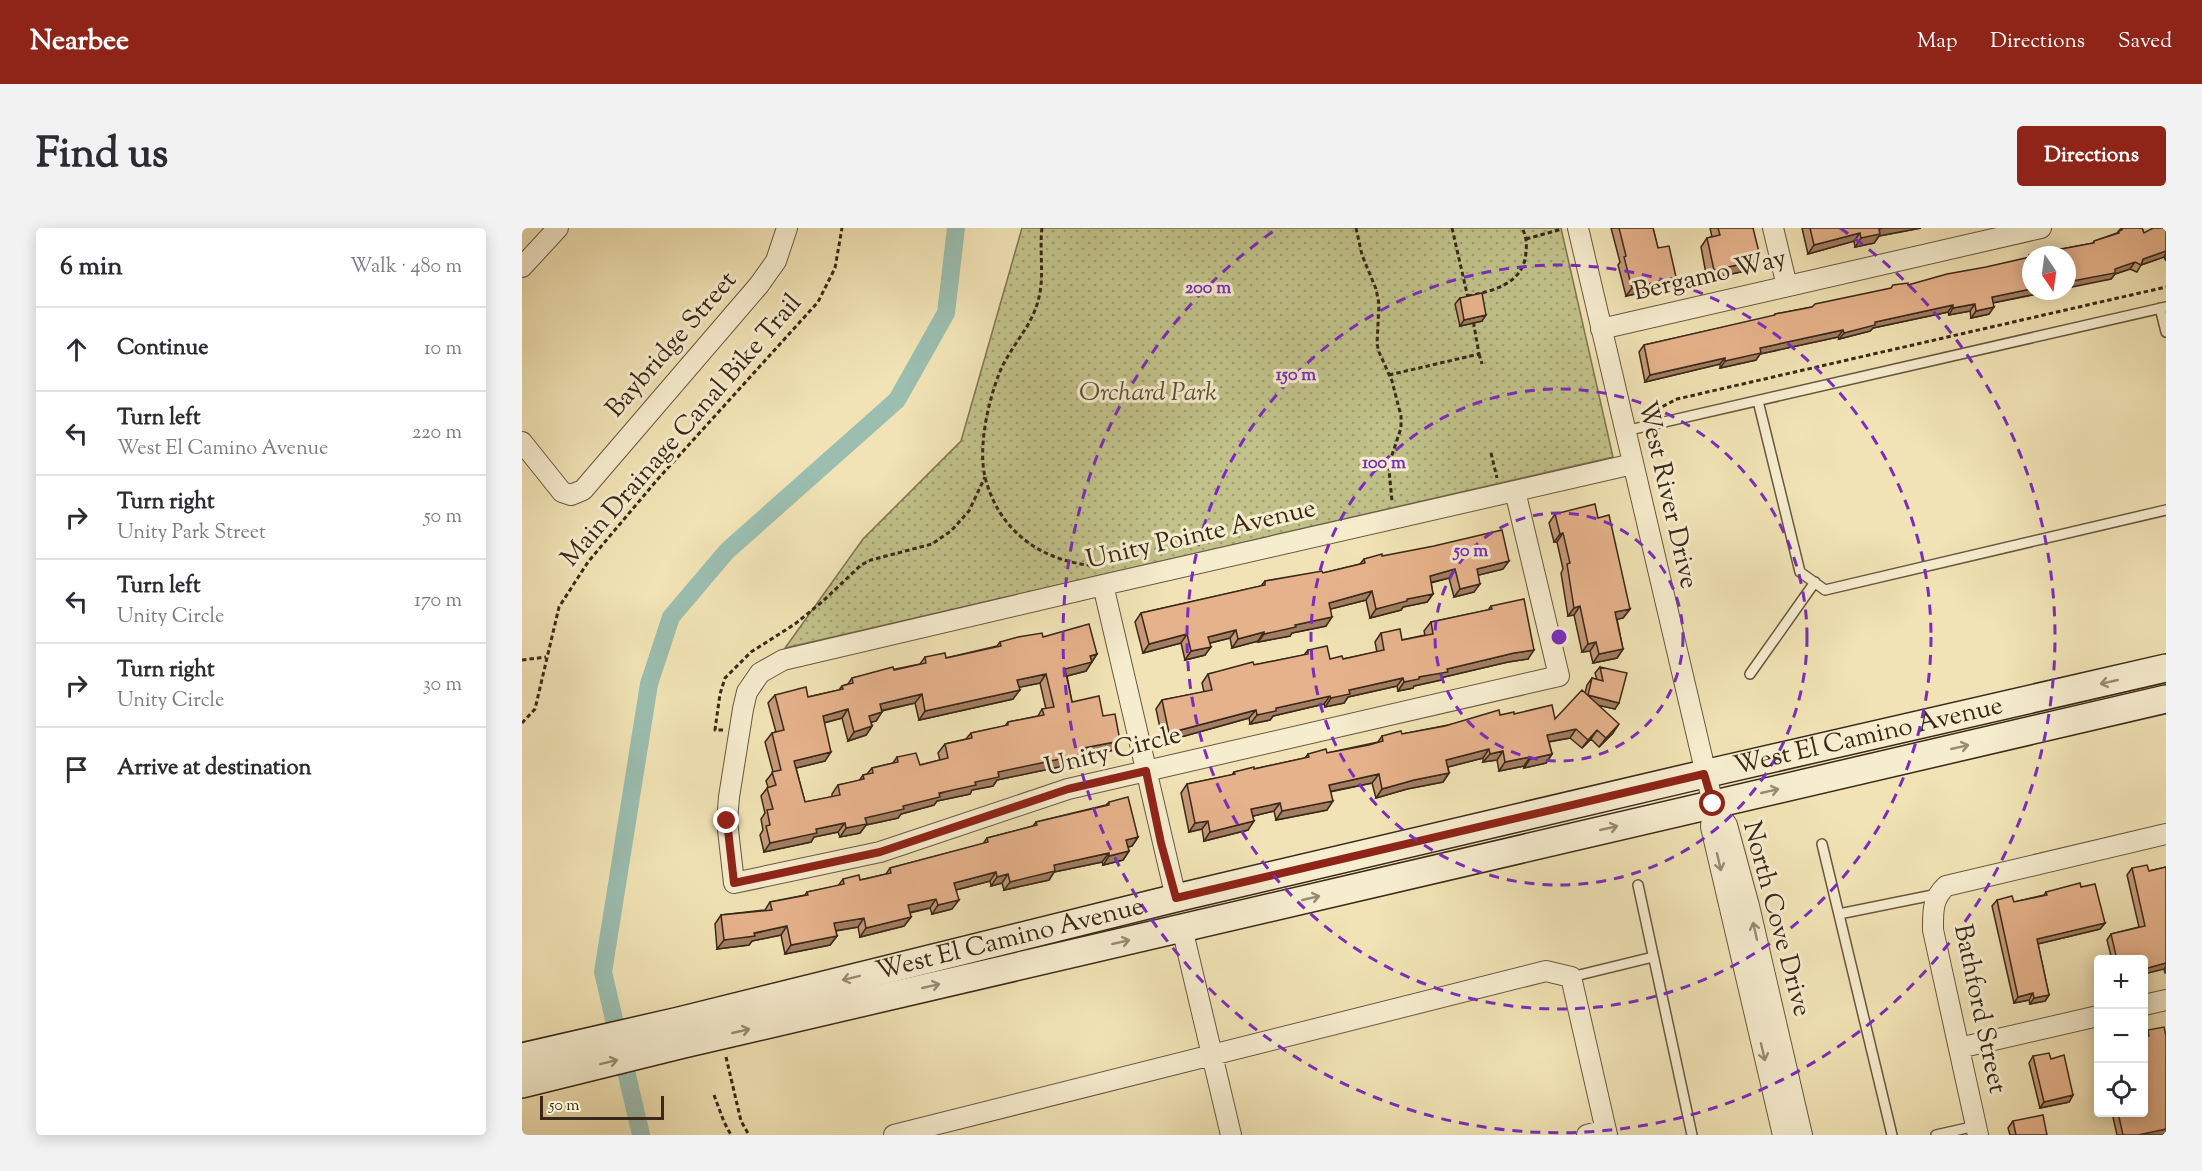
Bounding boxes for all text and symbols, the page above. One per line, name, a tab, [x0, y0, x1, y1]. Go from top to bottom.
text: Nearbee	[30, 22, 129, 62]
text: Map	[1917, 27, 1957, 57]
text: Directions	[1990, 27, 2085, 57]
text: Saved	[2118, 27, 2172, 57]
text: Find us	[36, 126, 168, 186]
button: Directions	[2017, 126, 2166, 186]
street label: Bergamo Way	[1630, 240, 1790, 312]
north arrow	[2022, 246, 2076, 300]
text: 6 min	[60, 249, 123, 286]
text: Walk · 480 m	[350, 253, 462, 282]
street label: Baybridge Street	[598, 263, 746, 426]
text: 200 m	[1185, 276, 1231, 302]
street label: Main Drainage Canal Bike Trail	[553, 286, 811, 576]
icon: ahead	[60, 333, 93, 366]
text: Continue	[117, 333, 208, 365]
text: 10 m	[424, 335, 462, 364]
text: 150 m	[1276, 363, 1316, 389]
park label: Orchard Park	[1079, 375, 1217, 412]
street label: West River Drive	[1627, 397, 1707, 593]
text: Turn left	[117, 403, 200, 435]
icon: left	[60, 417, 93, 450]
text: 220 m	[412, 419, 462, 448]
text: West El Camino Avenue	[117, 435, 328, 464]
text: 100 m	[1362, 451, 1406, 477]
text: Turn right	[117, 487, 214, 519]
street label: Unity Pointe Avenue	[1082, 491, 1320, 579]
icon: right	[60, 501, 93, 534]
text: 50 m	[424, 503, 462, 532]
text: Unity Park Street	[117, 519, 266, 548]
text: 50 m	[1452, 539, 1488, 565]
text: Turn left	[117, 571, 200, 603]
icon: left	[60, 585, 93, 618]
text: 170 m	[414, 587, 462, 616]
text: Unity Circle	[117, 603, 224, 632]
centre of rings	[1549, 627, 1569, 647]
text: Turn right	[117, 655, 214, 687]
icon: right	[60, 669, 93, 702]
text: 30 m	[423, 671, 462, 700]
one-way arrow	[2100, 676, 2119, 688]
text: Unity Circle	[117, 687, 224, 716]
street label: West El Camino Avenue	[1730, 688, 2006, 785]
street label: Unity Circle	[1041, 717, 1185, 787]
one-way arrow	[1950, 740, 1969, 752]
icon: arrive	[60, 753, 93, 786]
text: Arrive at destination	[117, 753, 312, 785]
one-way arrow	[1760, 785, 1779, 796]
route start	[1699, 790, 1725, 816]
route end	[713, 807, 739, 833]
street label: North Cove Drive	[1732, 817, 1820, 1021]
one-way arrow	[1599, 822, 1618, 834]
one-way arrow	[1713, 852, 1725, 871]
street label: West El Camino Avenue	[872, 888, 1148, 990]
one-way arrow	[1301, 891, 1320, 903]
street label: Bathford Street	[1943, 921, 2015, 1097]
one-way arrow	[1748, 922, 1760, 941]
one-way arrow	[1111, 935, 1130, 947]
map controls	[2094, 955, 2148, 1117]
button: +	[2094, 955, 2148, 1009]
one-way arrow	[842, 973, 861, 985]
one-way arrow	[922, 980, 941, 992]
button: −	[2094, 1009, 2148, 1063]
one-way arrow	[732, 1024, 751, 1036]
one-way arrow	[1758, 1042, 1770, 1061]
one-way arrow	[599, 1056, 618, 1067]
button: locate	[2094, 1063, 2148, 1117]
scale bar	[540, 1093, 664, 1120]
text: 50 m	[549, 1095, 580, 1118]

